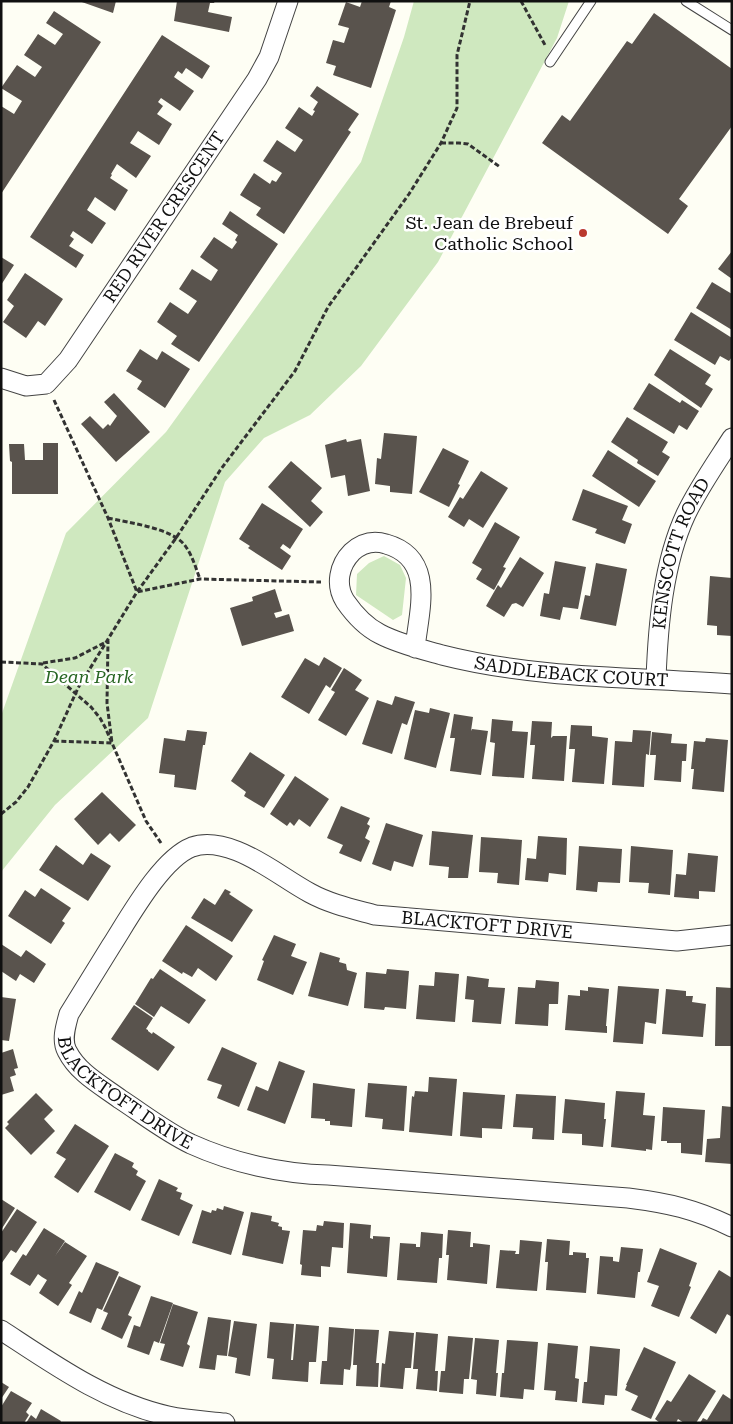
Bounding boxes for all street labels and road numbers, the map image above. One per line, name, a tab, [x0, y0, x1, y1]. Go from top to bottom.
street label: RED RIVER CRESCENT	[99, 127, 229, 307]
street label: KENSCOTT ROAD	[648, 474, 714, 630]
street label: SADDLEBACK COURT	[473, 652, 669, 690]
street label: BLACKTOFT DRIVE	[400, 907, 574, 942]
street label: BLACKTOFT DRIVE	[54, 1035, 197, 1153]

